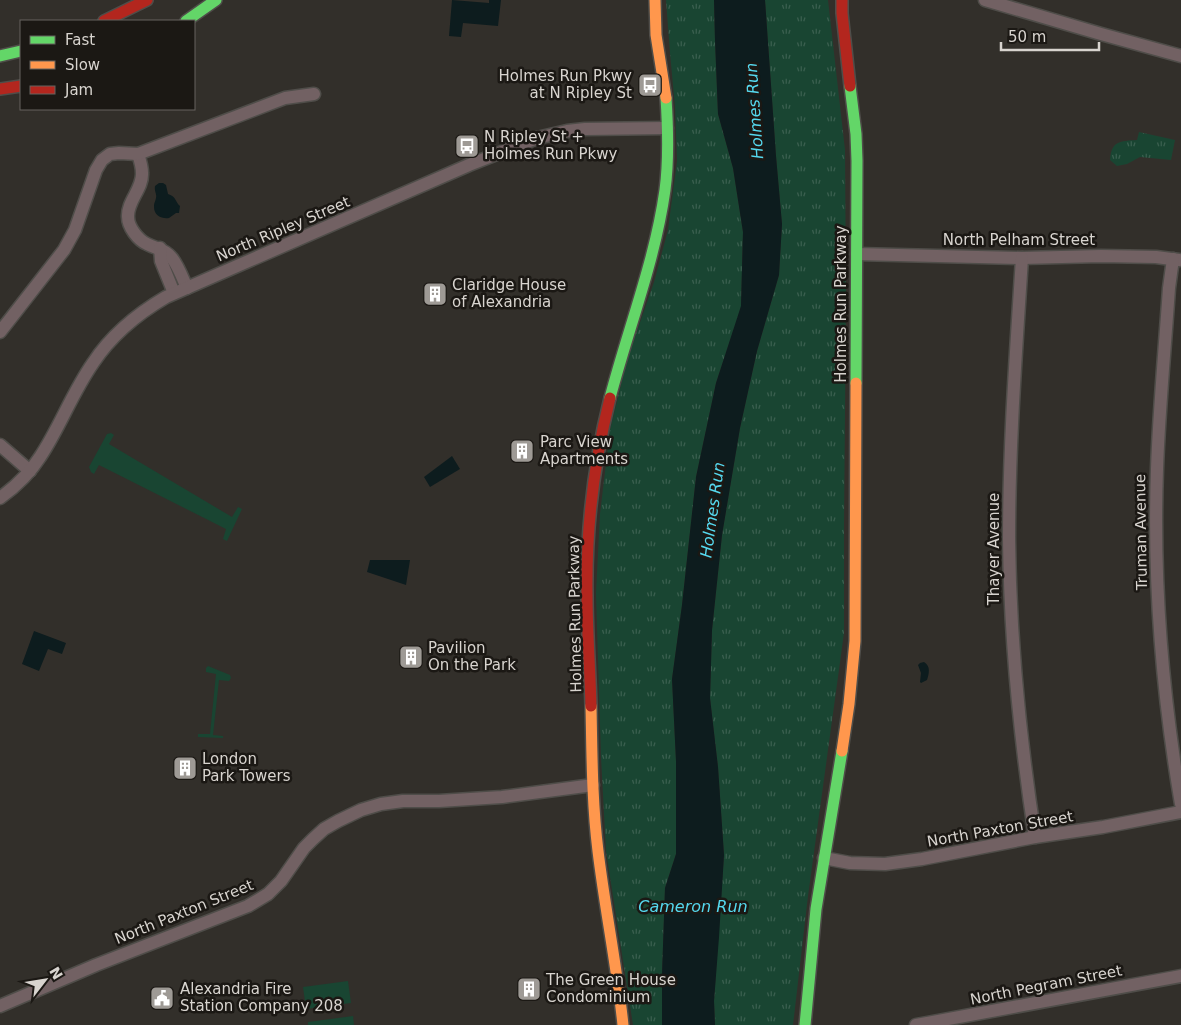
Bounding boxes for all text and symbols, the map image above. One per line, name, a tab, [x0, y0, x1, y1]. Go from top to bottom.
legend	[20, 20, 195, 110]
scale bar	[1001, 20, 1098, 52]
text: 50 m	[1008, 28, 1046, 46]
text: Fast	[65, 31, 95, 49]
text: Slow	[65, 56, 100, 74]
water label: Holmes Run	[742, 62, 767, 160]
place label: Holmes Run Pkwy at N Ripley St	[499, 67, 632, 102]
bus stop icon: Holmes Run Pkwy at N Ripley St	[637, 72, 663, 98]
text: Jam	[64, 81, 93, 99]
place label: N Ripley St + Holmes Run Pkwy	[484, 128, 618, 163]
bus stop icon: N Ripley St + Holmes Run Pkwy	[454, 133, 480, 159]
street label: North Ripley Street	[213, 193, 353, 265]
street label: Holmes Run Parkway	[832, 225, 850, 383]
street label: North Pelham Street	[943, 231, 1095, 249]
place label: Claridge House of Alexandria	[452, 276, 566, 311]
building icon: Claridge House of Alexandria	[422, 281, 448, 307]
place label: Parc View Apartments	[540, 433, 628, 468]
building icon: Parc View Apartments	[509, 438, 535, 464]
water label: Holmes Run	[696, 461, 729, 559]
street label: Truman Avenue	[1131, 474, 1151, 591]
street label: Thayer Avenue	[985, 493, 1003, 606]
street label: Holmes Run Parkway	[565, 535, 585, 693]
place label: Pavilion On the Park	[428, 639, 516, 674]
building icon: Pavilion On the Park	[398, 644, 424, 670]
place label: London Park Towers	[202, 750, 291, 785]
building icon: London Park Towers	[172, 755, 198, 781]
street label: North Paxton Street	[926, 807, 1075, 851]
street label: North Paxton Street	[112, 876, 256, 948]
water label: Cameron Run	[638, 897, 748, 916]
north arrow	[20, 955, 70, 1005]
street label: North Pegram Street	[969, 961, 1124, 1009]
text: N	[46, 964, 66, 982]
place label: The Green House Condominium	[545, 971, 676, 1006]
building icon: The Green House Condominium	[516, 976, 542, 1002]
place label: Alexandria Fire Station Company 208	[180, 980, 343, 1015]
public building icon: Alexandria Fire Station Company 208	[149, 985, 175, 1011]

